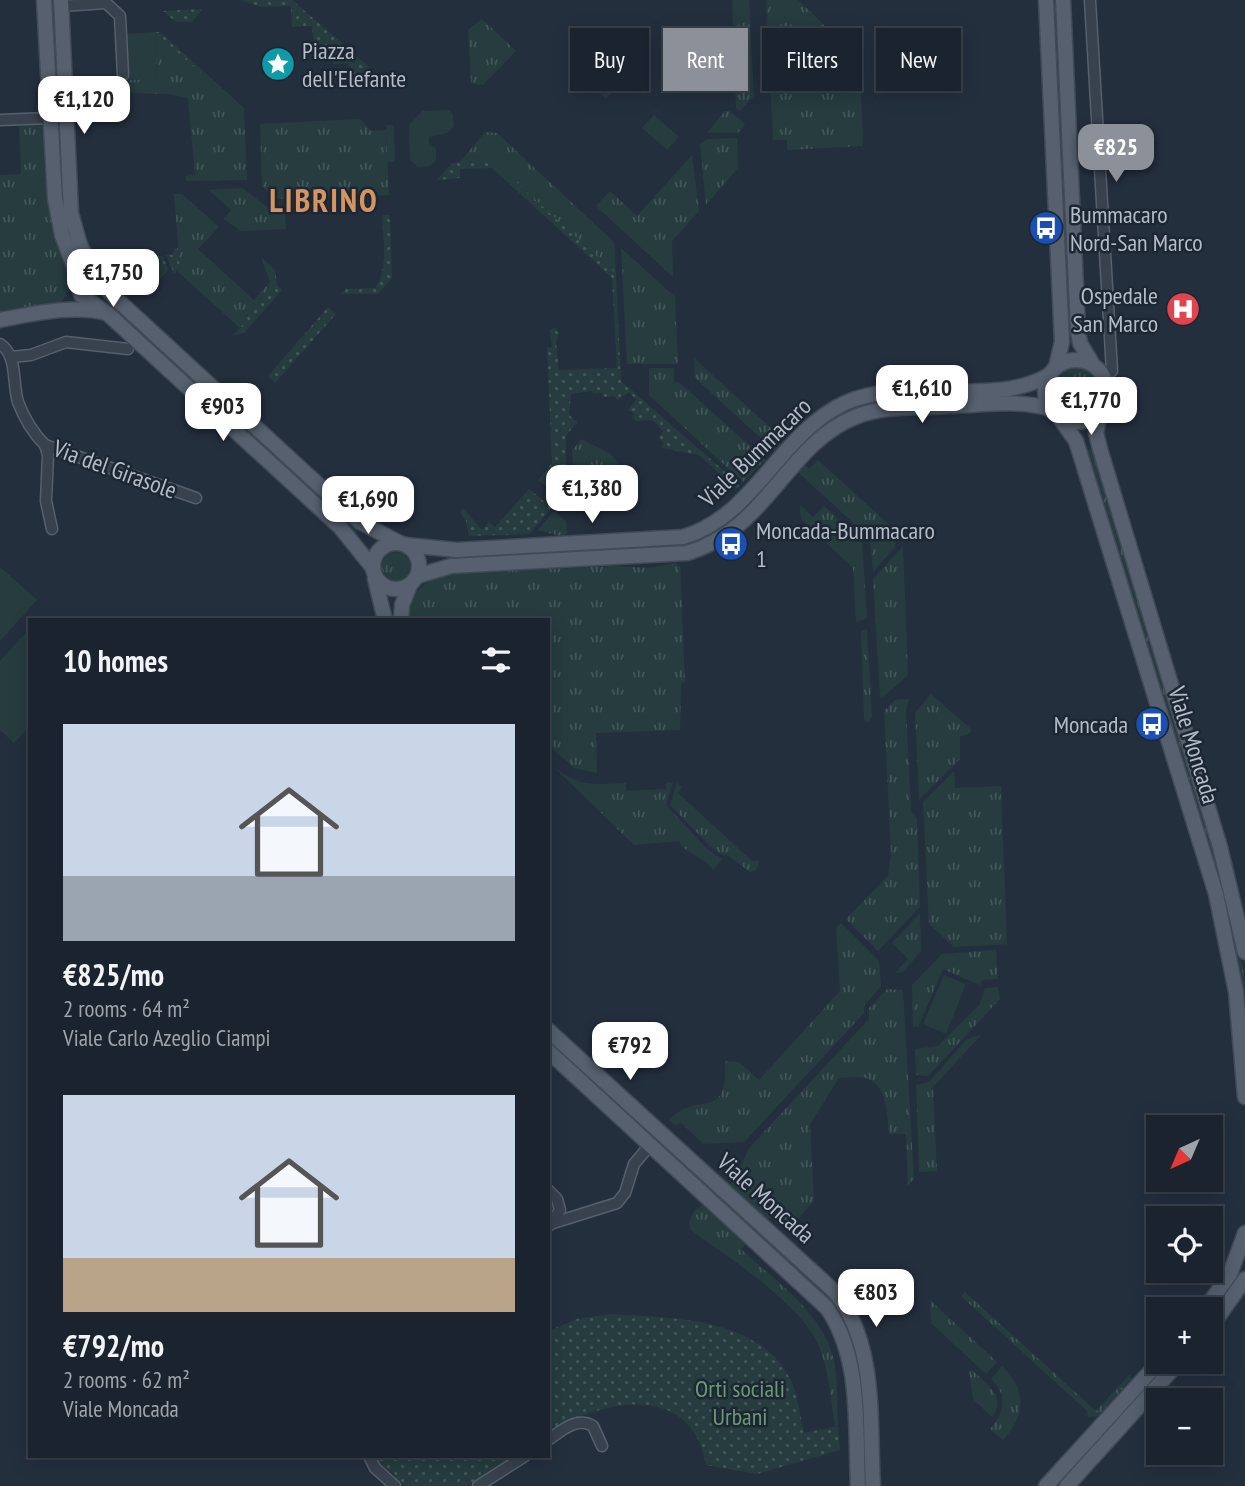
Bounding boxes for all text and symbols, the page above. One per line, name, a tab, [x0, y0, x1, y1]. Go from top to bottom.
chip: Buy	[570, 28, 649, 91]
chip: Rent	[663, 28, 748, 91]
chip: Filters	[762, 28, 862, 91]
chip: New	[876, 28, 961, 91]
place label: Piazza dell'Elefante	[302, 35, 406, 94]
place icon: Piazza dell'Elefante	[259, 45, 297, 83]
pin: €1,120	[27, 76, 141, 136]
text: €1,120	[54, 84, 114, 113]
pin: €825	[1075, 124, 1157, 184]
text: €825	[1094, 132, 1138, 161]
district label: LIBRINO	[269, 179, 379, 221]
place label: Bummacaro Nord-San Marco	[1070, 199, 1203, 258]
bus stop icon: Bummacaro Nord-San Marco	[1027, 209, 1065, 247]
pin: €1,750	[56, 250, 170, 309]
text: €1,750	[83, 257, 143, 286]
place label: Ospedale San Marco	[1073, 280, 1158, 339]
hospital icon: Ospedale San Marco	[1164, 290, 1202, 328]
pin: €1,610	[865, 366, 979, 425]
text: €1,610	[892, 373, 952, 402]
pin: €1,770	[1034, 378, 1148, 437]
pin: €903	[182, 384, 264, 443]
text: €1,770	[1061, 385, 1121, 414]
text: €903	[201, 391, 245, 420]
street label: Viale Bummacaro	[692, 391, 818, 514]
street label: Via del Girasole	[48, 432, 181, 506]
pin: €1,380	[535, 466, 649, 525]
text: €1,380	[562, 473, 622, 502]
pin: €1,690	[311, 476, 425, 536]
text: €1,690	[338, 484, 398, 513]
place label: Moncada-Bummacaro 1	[756, 515, 935, 574]
bus stop icon: Moncada-Bummacaro 1	[712, 525, 750, 563]
text: 10 homes	[63, 641, 168, 680]
icon: filters	[477, 641, 515, 679]
street label: Viale Moncada	[1161, 682, 1226, 807]
bus stop icon: Moncada	[1133, 705, 1171, 743]
place label: Moncada	[1054, 709, 1128, 740]
icon: home	[226, 769, 352, 895]
text: €825/mo	[63, 955, 164, 994]
text: 2 rooms · 64 m²	[63, 994, 190, 1023]
text: Viale Carlo Azeglio Ciampi	[63, 1023, 270, 1052]
pin: €792	[589, 1023, 671, 1082]
text: €792	[608, 1030, 652, 1059]
north arrow	[1146, 1115, 1223, 1192]
map controls	[1146, 1115, 1223, 1465]
icon: home	[226, 1140, 352, 1266]
street label: Viale Moncada	[710, 1145, 821, 1250]
button: locate	[1146, 1206, 1223, 1283]
pin: €803	[835, 1270, 917, 1329]
text: €803	[854, 1277, 898, 1306]
button: +	[1146, 1297, 1223, 1374]
text: €792/mo	[63, 1326, 164, 1365]
text: 2 rooms · 62 m²	[63, 1365, 190, 1394]
park label: Orti sociali Urbani	[695, 1373, 785, 1432]
button: −	[1146, 1388, 1223, 1465]
text: Viale Moncada	[63, 1394, 179, 1423]

